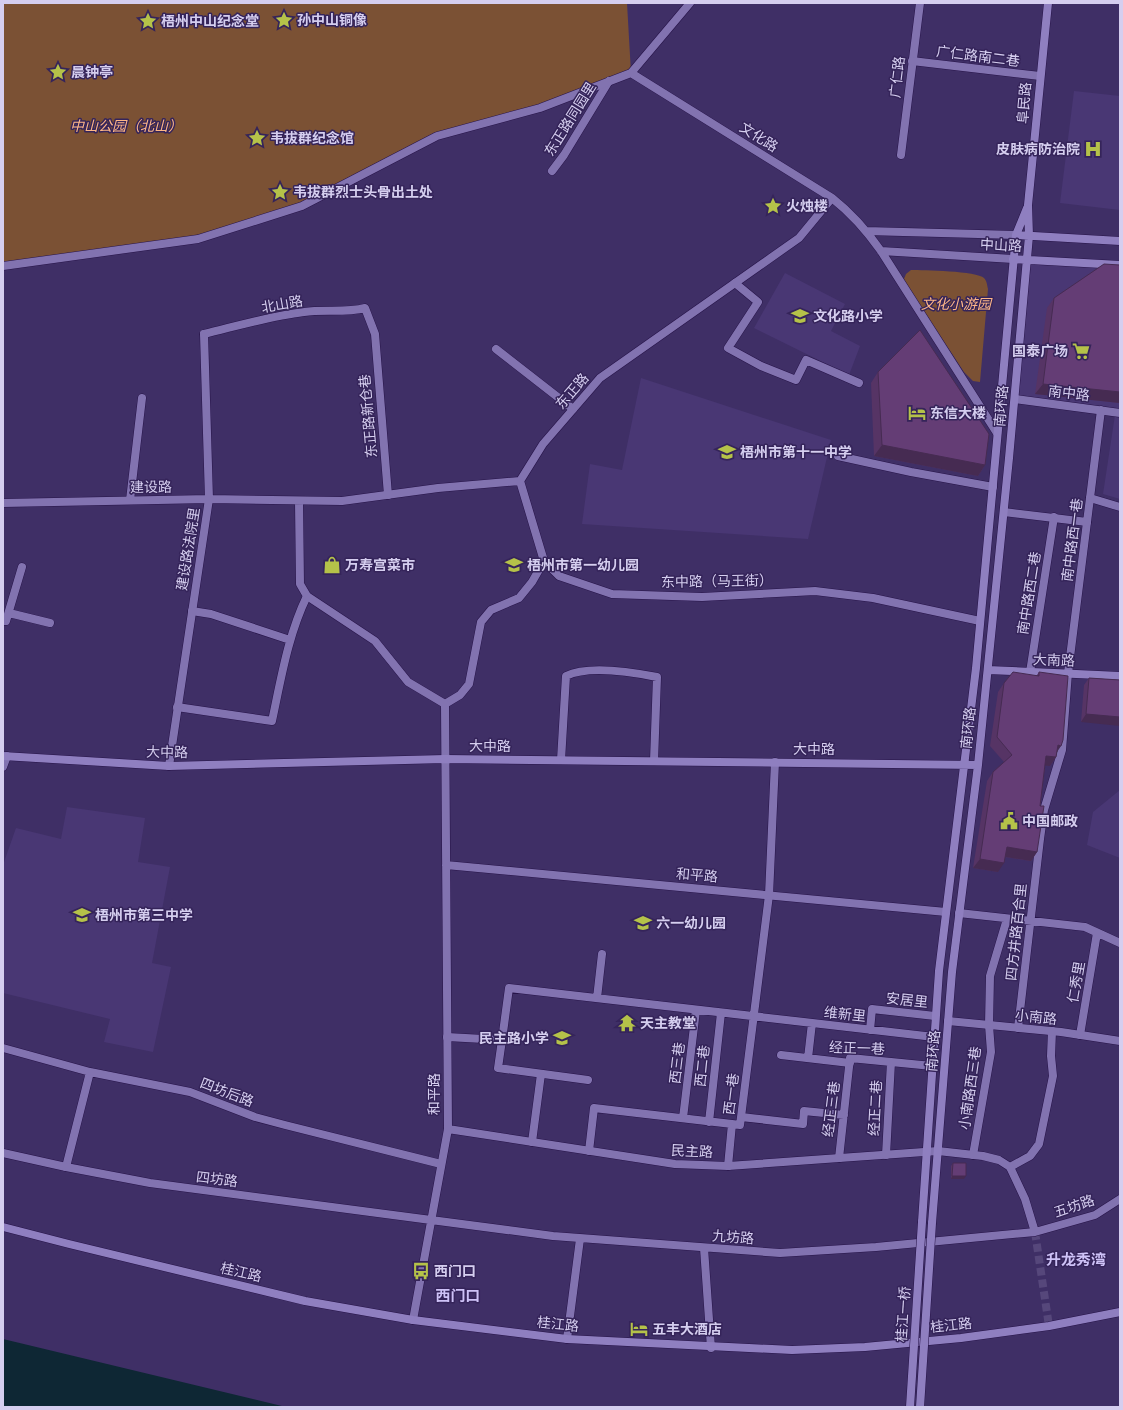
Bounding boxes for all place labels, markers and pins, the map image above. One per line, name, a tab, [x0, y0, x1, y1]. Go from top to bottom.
place icon: 孙中山铜像	[274, 10, 294, 30]
place icon: 梧州中山纪念堂	[138, 11, 158, 31]
place label: 孙中山铜像	[297, 12, 367, 28]
place label: 梧州中山纪念堂	[161, 13, 259, 29]
place icon: 晨钟亭	[48, 62, 68, 82]
place label: 晨钟亭	[71, 64, 113, 80]
place icon: 韦拔群纪念馆	[247, 128, 267, 148]
place label: 韦拔群纪念馆	[270, 130, 354, 146]
hospital icon: 皮肤病防治院	[1083, 139, 1103, 159]
place label: 皮肤病防治院	[996, 141, 1080, 157]
place icon: 韦拔群烈士头骨出土处	[270, 182, 290, 202]
place label: 韦拔群烈士头骨出土处	[293, 184, 433, 200]
place icon: 火烛楼	[763, 196, 783, 216]
place label: 火烛楼	[786, 198, 828, 214]
school or university icon: 文化路小学	[790, 306, 810, 326]
place label: 文化路小学	[813, 308, 883, 324]
supermarket icon: 国泰广场	[1071, 341, 1091, 361]
place label: 国泰广场	[1012, 343, 1068, 359]
hotel icon: 东信大楼	[907, 403, 927, 423]
place label: 东信大楼	[930, 405, 986, 421]
school or university icon: 梧州市第十一中学	[717, 442, 737, 462]
place label: 梧州市第十一中学	[740, 444, 852, 460]
shop icon: 万寿宫菜市	[322, 555, 342, 575]
school or university icon: 梧州市第一幼儿园	[504, 555, 524, 575]
place label: 万寿宫菜市	[345, 557, 415, 573]
place label: 梧州市第一幼儿园	[527, 557, 639, 573]
public building icon: 中国邮政	[999, 811, 1019, 831]
place label: 中国邮政	[1022, 813, 1078, 829]
school or university icon: 梧州市第三中学	[72, 905, 92, 925]
place label: 梧州市第三中学	[95, 907, 193, 923]
school or university icon: 六一幼儿园	[633, 913, 653, 933]
place label: 六一幼儿园	[656, 915, 726, 931]
temple icon: 天主教堂	[617, 1013, 637, 1033]
place label: 天主教堂	[640, 1015, 696, 1031]
school or university icon: 民主路小学	[552, 1028, 572, 1048]
place label: 民主路小学	[479, 1030, 549, 1046]
bus stop icon: 西门口	[411, 1261, 431, 1281]
place label: 西门口	[434, 1263, 476, 1279]
hotel icon: 五丰大酒店	[629, 1319, 649, 1339]
place label: 五丰大酒店	[652, 1321, 722, 1337]

